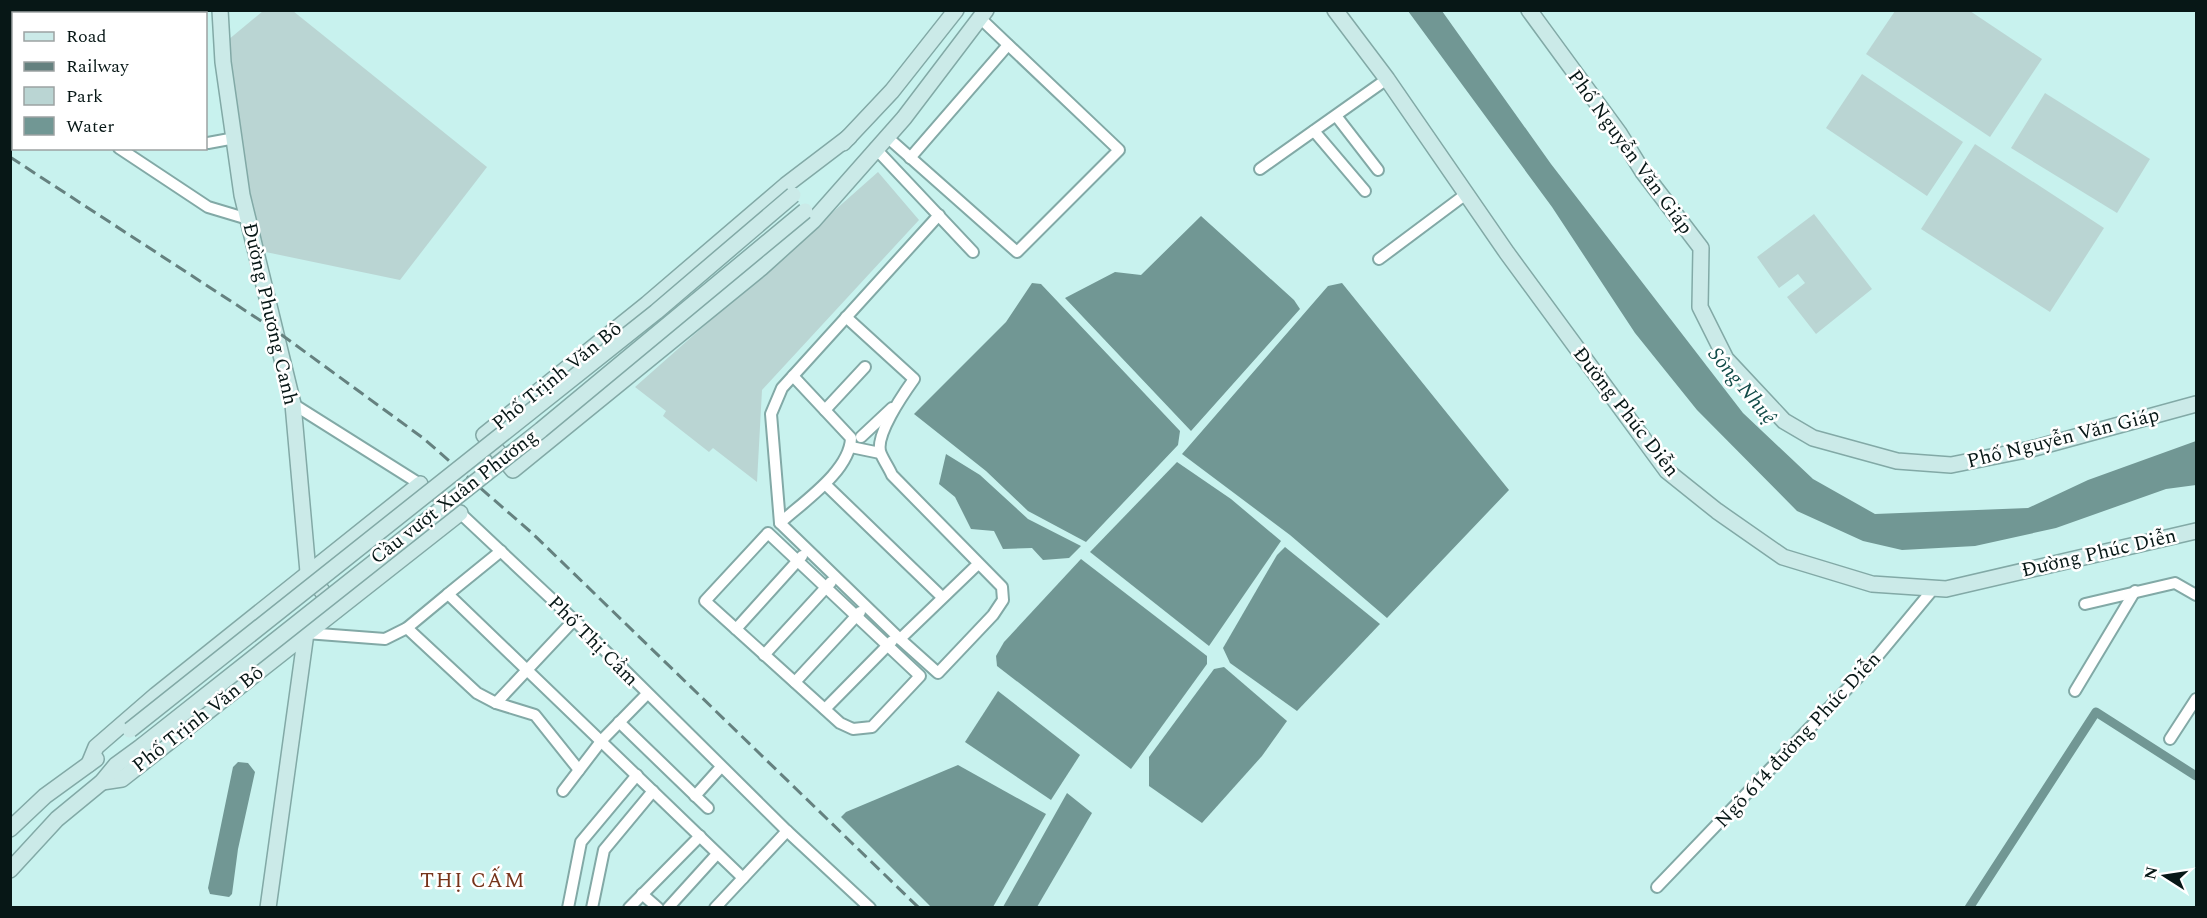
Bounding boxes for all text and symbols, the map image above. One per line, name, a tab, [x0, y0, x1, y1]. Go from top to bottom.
legend	[12, 12, 207, 150]
text: Road	[66, 23, 107, 50]
text: Railway	[66, 53, 130, 80]
street label: Phố Nguyễn Văn Giáp	[1560, 63, 1700, 241]
text: Park	[66, 83, 103, 110]
text: Water	[66, 113, 114, 140]
street label: Đường Phương Canh	[234, 220, 306, 408]
street label: Phố Trịnh Văn Bô	[485, 314, 629, 438]
street label: Đường Phúc Diễn	[1565, 340, 1687, 484]
water label: Sông Nhuệ	[1700, 340, 1785, 432]
street label: Phố Nguyễn Văn Giáp	[1964, 400, 2162, 476]
street label: Cầu vượt Xuân Phương	[364, 422, 544, 572]
street label: Đường Phúc Diễn	[2019, 521, 2179, 585]
street label: Phố Thị Cẩm	[541, 589, 645, 693]
street label: Ngõ 614 đường Phúc Diễn	[1708, 645, 1888, 835]
street label: Phố Trịnh Văn Bô	[126, 658, 270, 780]
north arrow	[2135, 846, 2195, 906]
text: N	[2138, 864, 2164, 882]
district label: THỊ CẤM	[420, 865, 526, 897]

